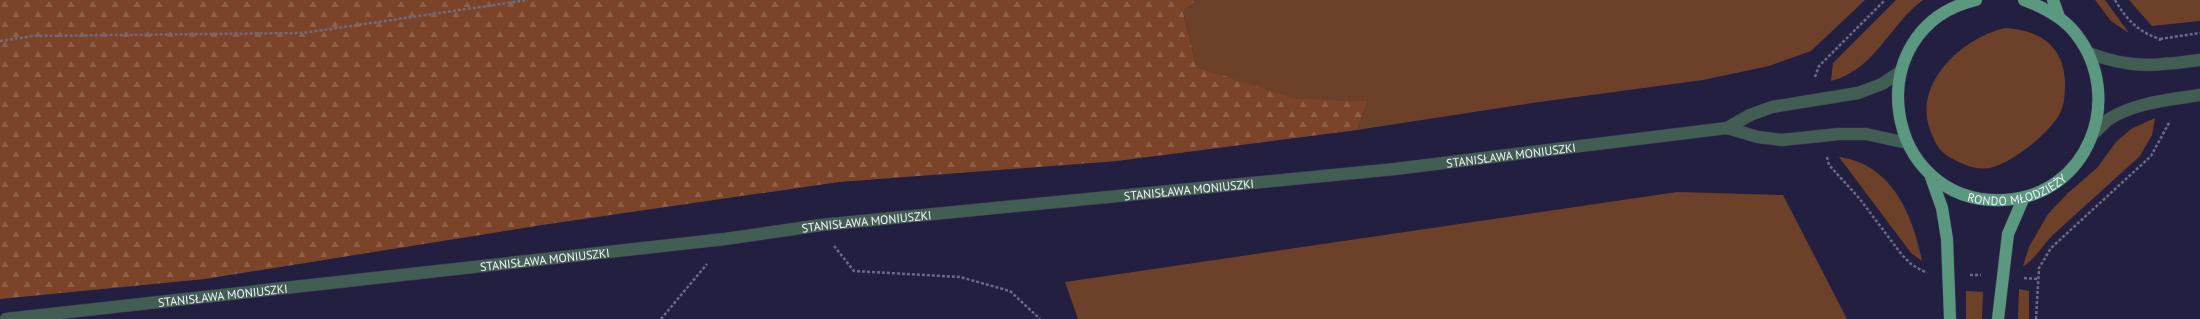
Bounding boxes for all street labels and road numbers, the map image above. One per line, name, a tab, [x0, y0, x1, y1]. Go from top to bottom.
street label: STANISŁAWA MONIUSZKI	[1445, 139, 1577, 170]
street label: RONDO MŁODZIEŻY	[1966, 170, 2069, 208]
street label: STANISŁAWA MONIUSZKI	[1123, 175, 1254, 203]
street label: STANISŁAWA MONIUSZKI	[800, 207, 932, 235]
street label: STANISŁAWA MONIUSZKI	[479, 244, 610, 274]
street label: STANISŁAWA MONIUSZKI	[157, 280, 288, 310]

